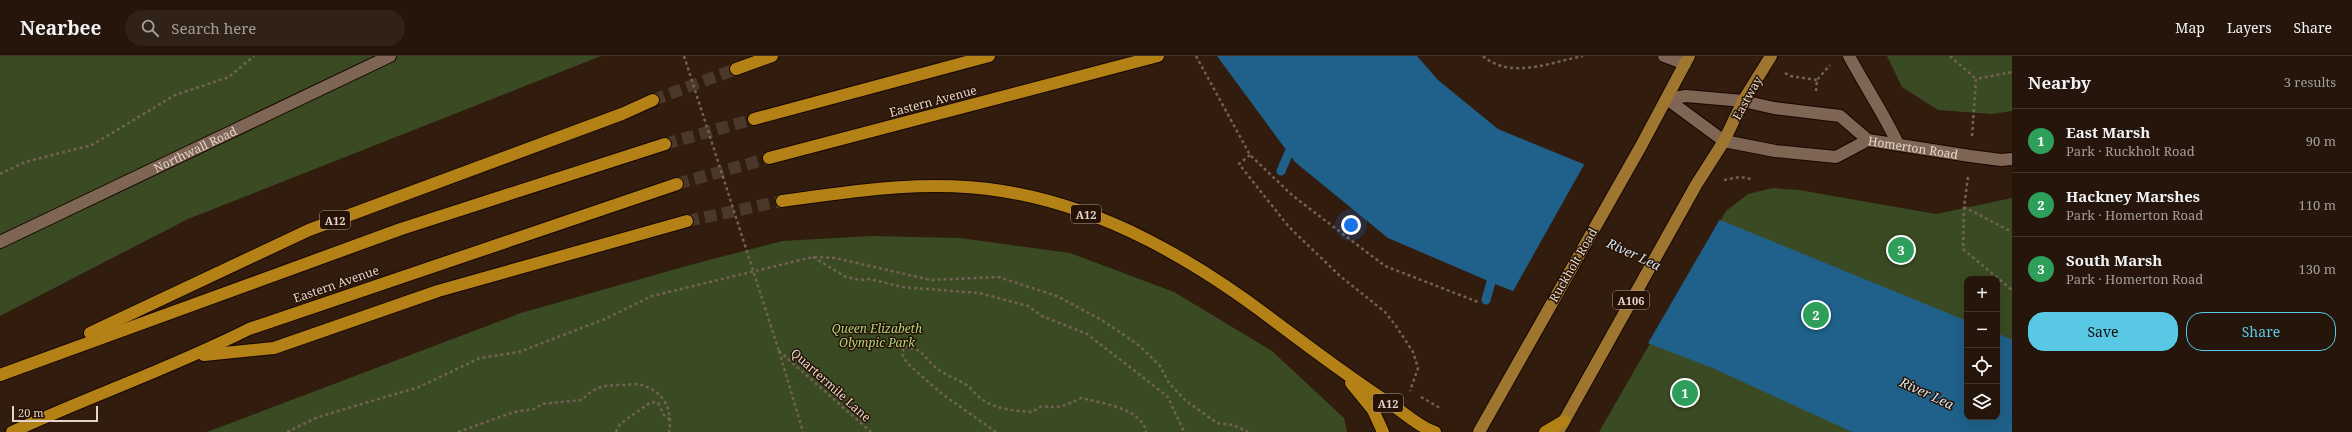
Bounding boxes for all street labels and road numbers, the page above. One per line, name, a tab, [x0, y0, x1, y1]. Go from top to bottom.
street label: Eastway	[1728, 73, 1766, 123]
street label: Eastern Avenue	[887, 81, 979, 121]
street label: Northwall Road	[151, 122, 240, 176]
street label: Homerton Road	[1867, 132, 1960, 163]
road number: A12	[1071, 205, 1101, 223]
road number: A12	[320, 211, 350, 229]
street label: Ruckholt Road	[1545, 224, 1601, 305]
street label: Eastern Avenue	[291, 261, 381, 307]
road number: A106	[1613, 291, 1649, 309]
street label: Quartermile Lane	[787, 345, 875, 425]
road number: A12	[1373, 394, 1403, 412]

